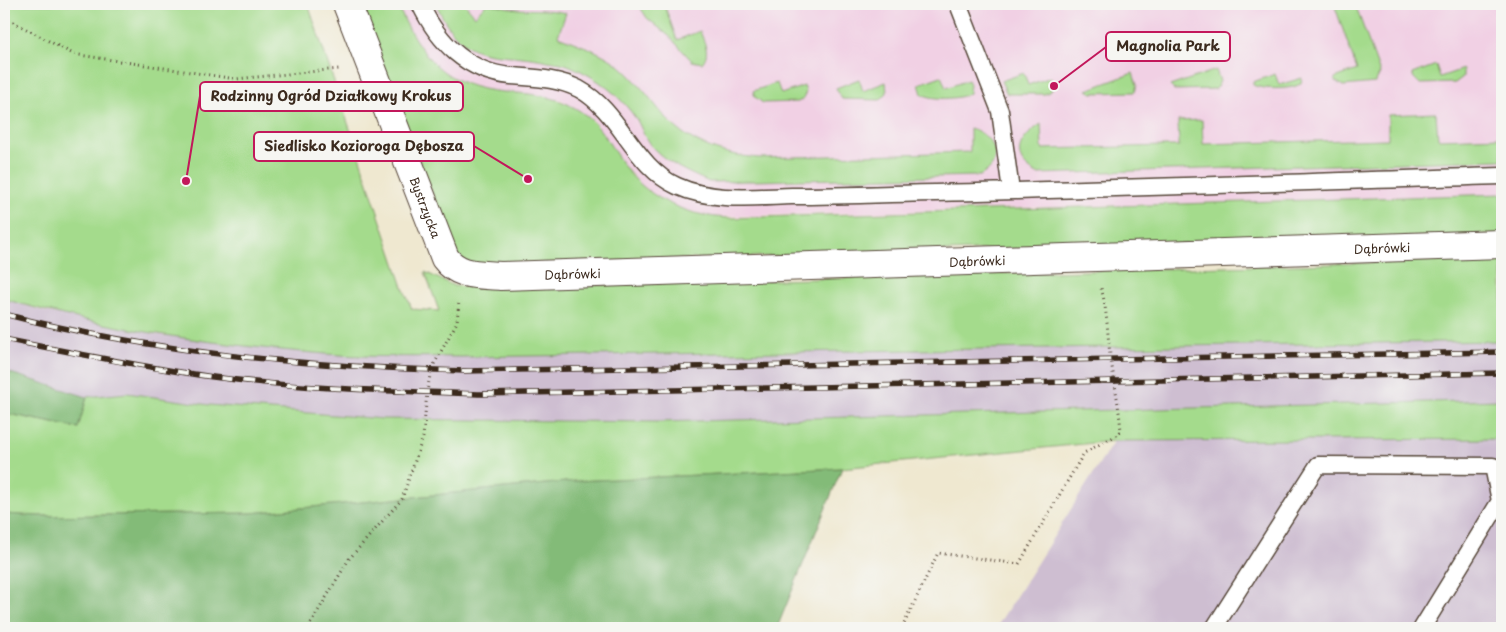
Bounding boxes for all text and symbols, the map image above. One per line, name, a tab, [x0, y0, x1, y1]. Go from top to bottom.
callout: Magnolia Park	[1106, 32, 1230, 61]
text: Magnolia Park	[1116, 35, 1220, 56]
callout: Rodzinny Ogród Działkowy Krokus	[200, 82, 463, 111]
text: Rodzinny Ogród Działkowy Krokus	[210, 85, 452, 106]
callout: Siedlisko Kozioroga Dębosza	[254, 132, 474, 161]
text: Siedlisko Kozioroga Dębosza	[264, 135, 465, 156]
street label: Bystrzycka	[405, 174, 446, 241]
street label: Dąbrówki	[1354, 238, 1411, 258]
street label: Dąbrówki	[949, 251, 1006, 271]
street label: Dąbrówki	[544, 264, 601, 284]

